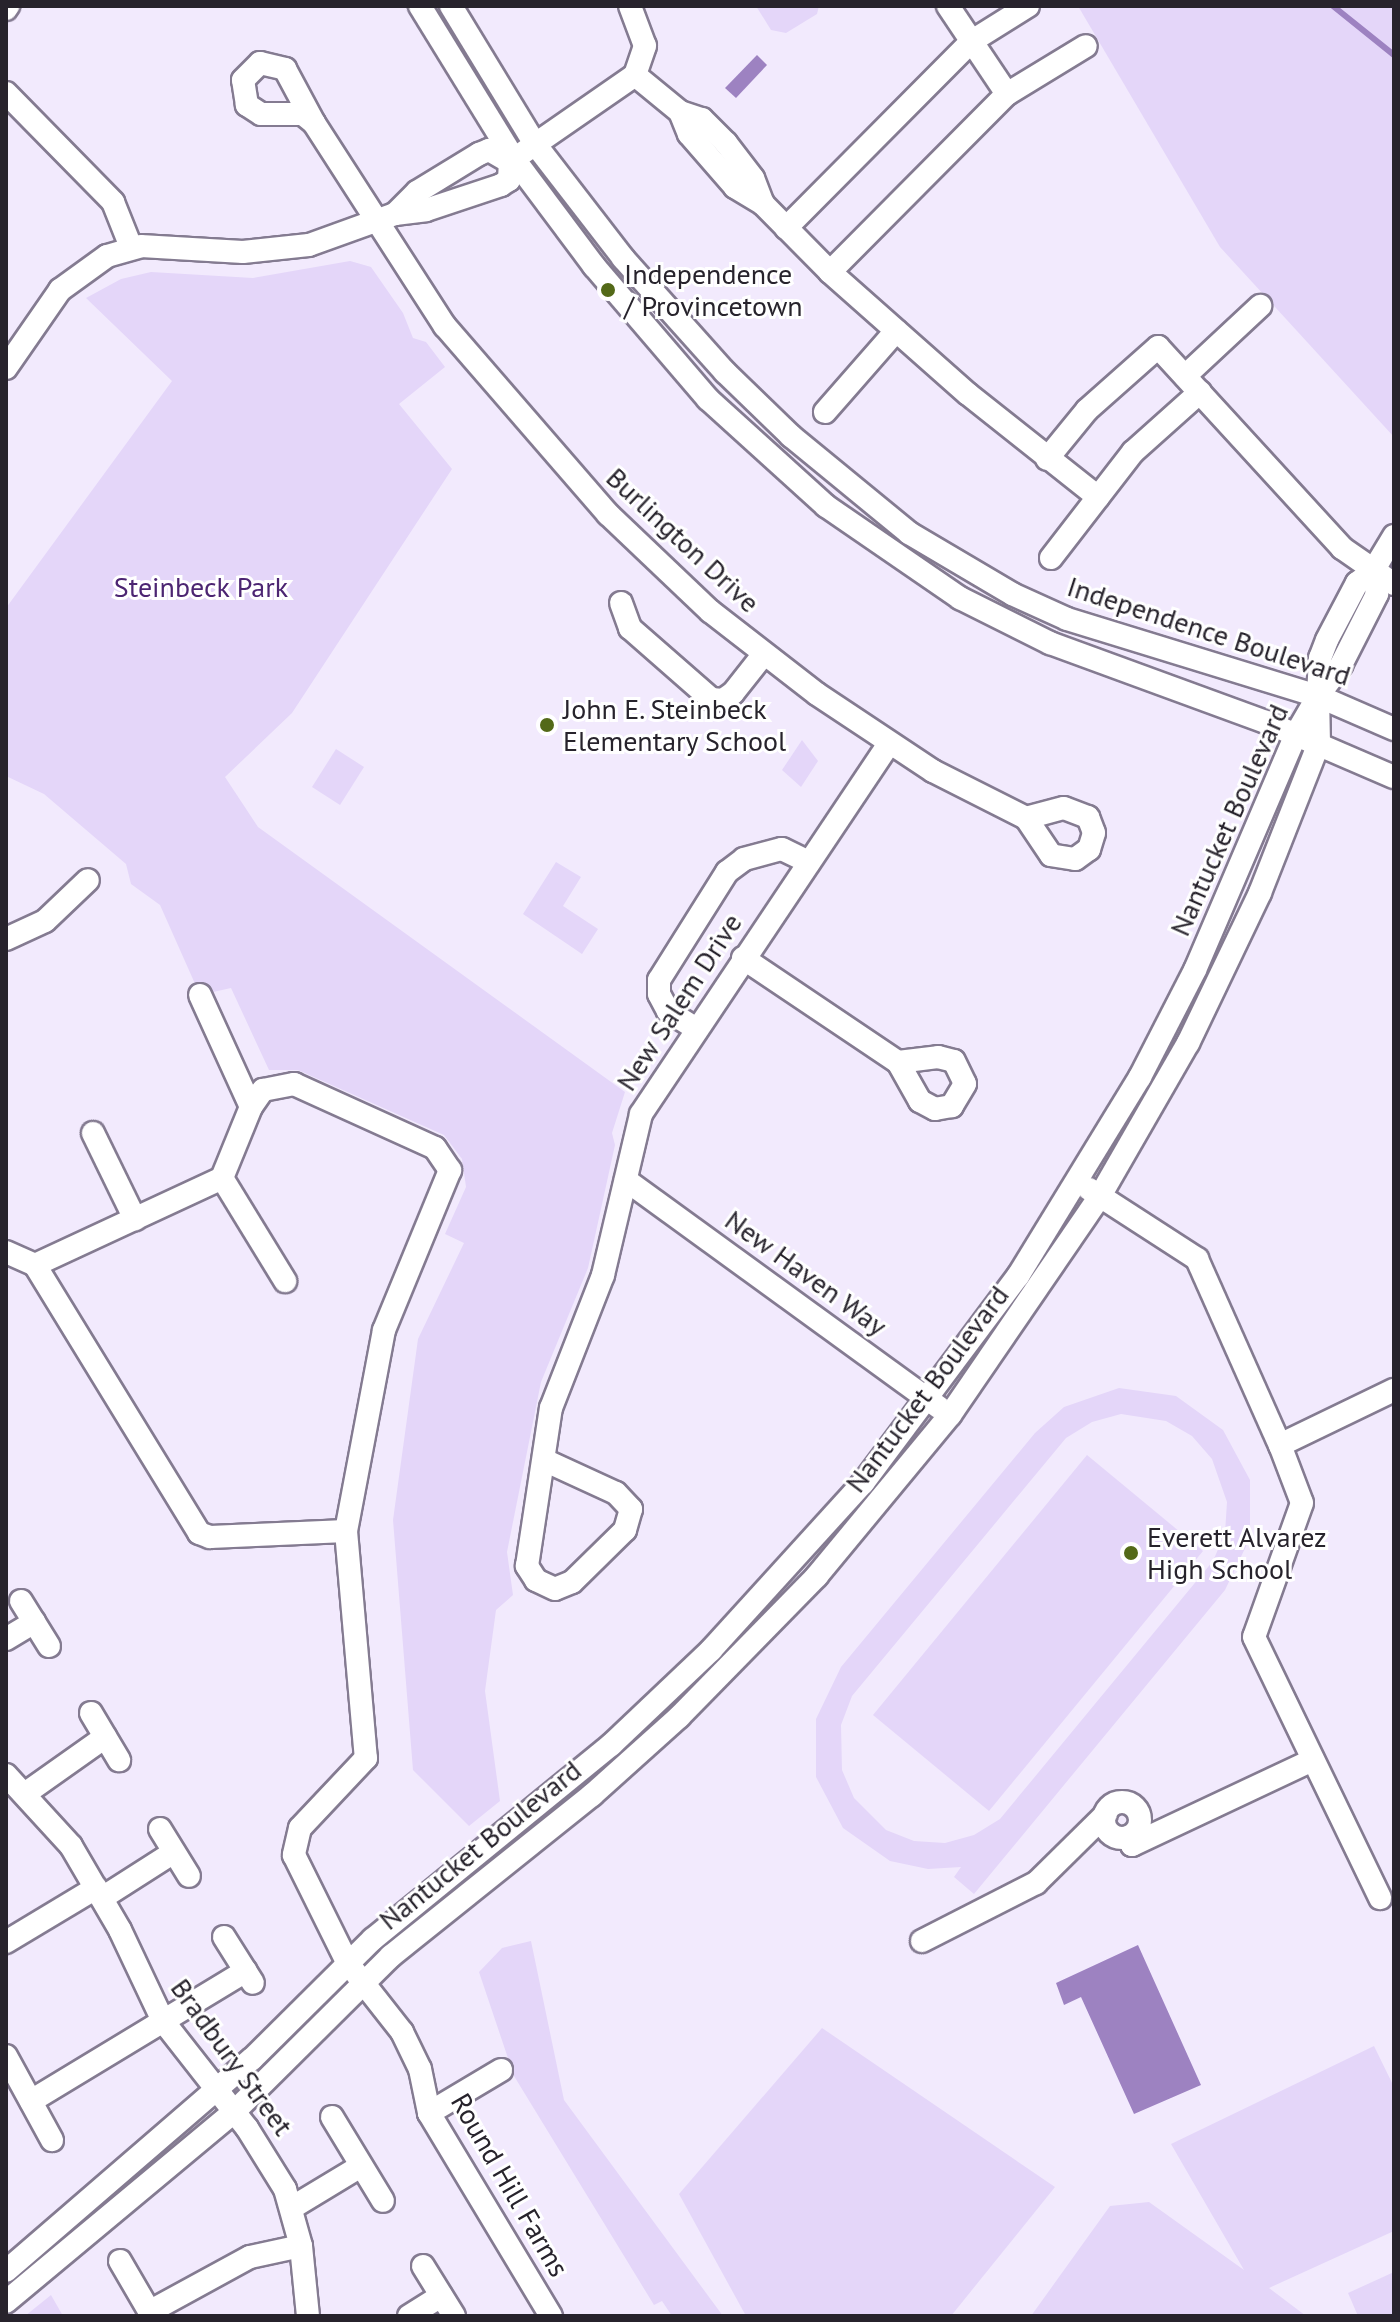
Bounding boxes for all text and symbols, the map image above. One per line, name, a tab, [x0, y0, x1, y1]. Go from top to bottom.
place label: Independence / Provincetown	[624, 257, 803, 323]
marker: Independence / Provincetown	[599, 281, 617, 299]
street label: Burlington Drive	[600, 461, 766, 619]
street label: Independence Boulevard	[1063, 569, 1355, 693]
park label: Steinbeck Park	[113, 570, 289, 604]
place label: John E. Steinbeck Elementary School	[563, 692, 787, 758]
street label: Nantucket Boulevard	[1163, 699, 1295, 941]
marker: John E. Steinbeck Elementary School	[538, 716, 556, 734]
street label: New Salem Drive	[609, 907, 749, 1097]
street label: New Haven Way	[718, 1203, 894, 1343]
street label: Nantucket Boulevard	[838, 1279, 1016, 1499]
place label: Everett Alvarez High School	[1147, 1520, 1328, 1586]
marker: Everett Alvarez High School	[1122, 1544, 1140, 1562]
street label: Nantucket Boulevard	[372, 1753, 588, 1937]
street label: Bradbury Street	[164, 1972, 300, 2142]
street label: Round Hill Farms	[444, 2087, 576, 2283]

